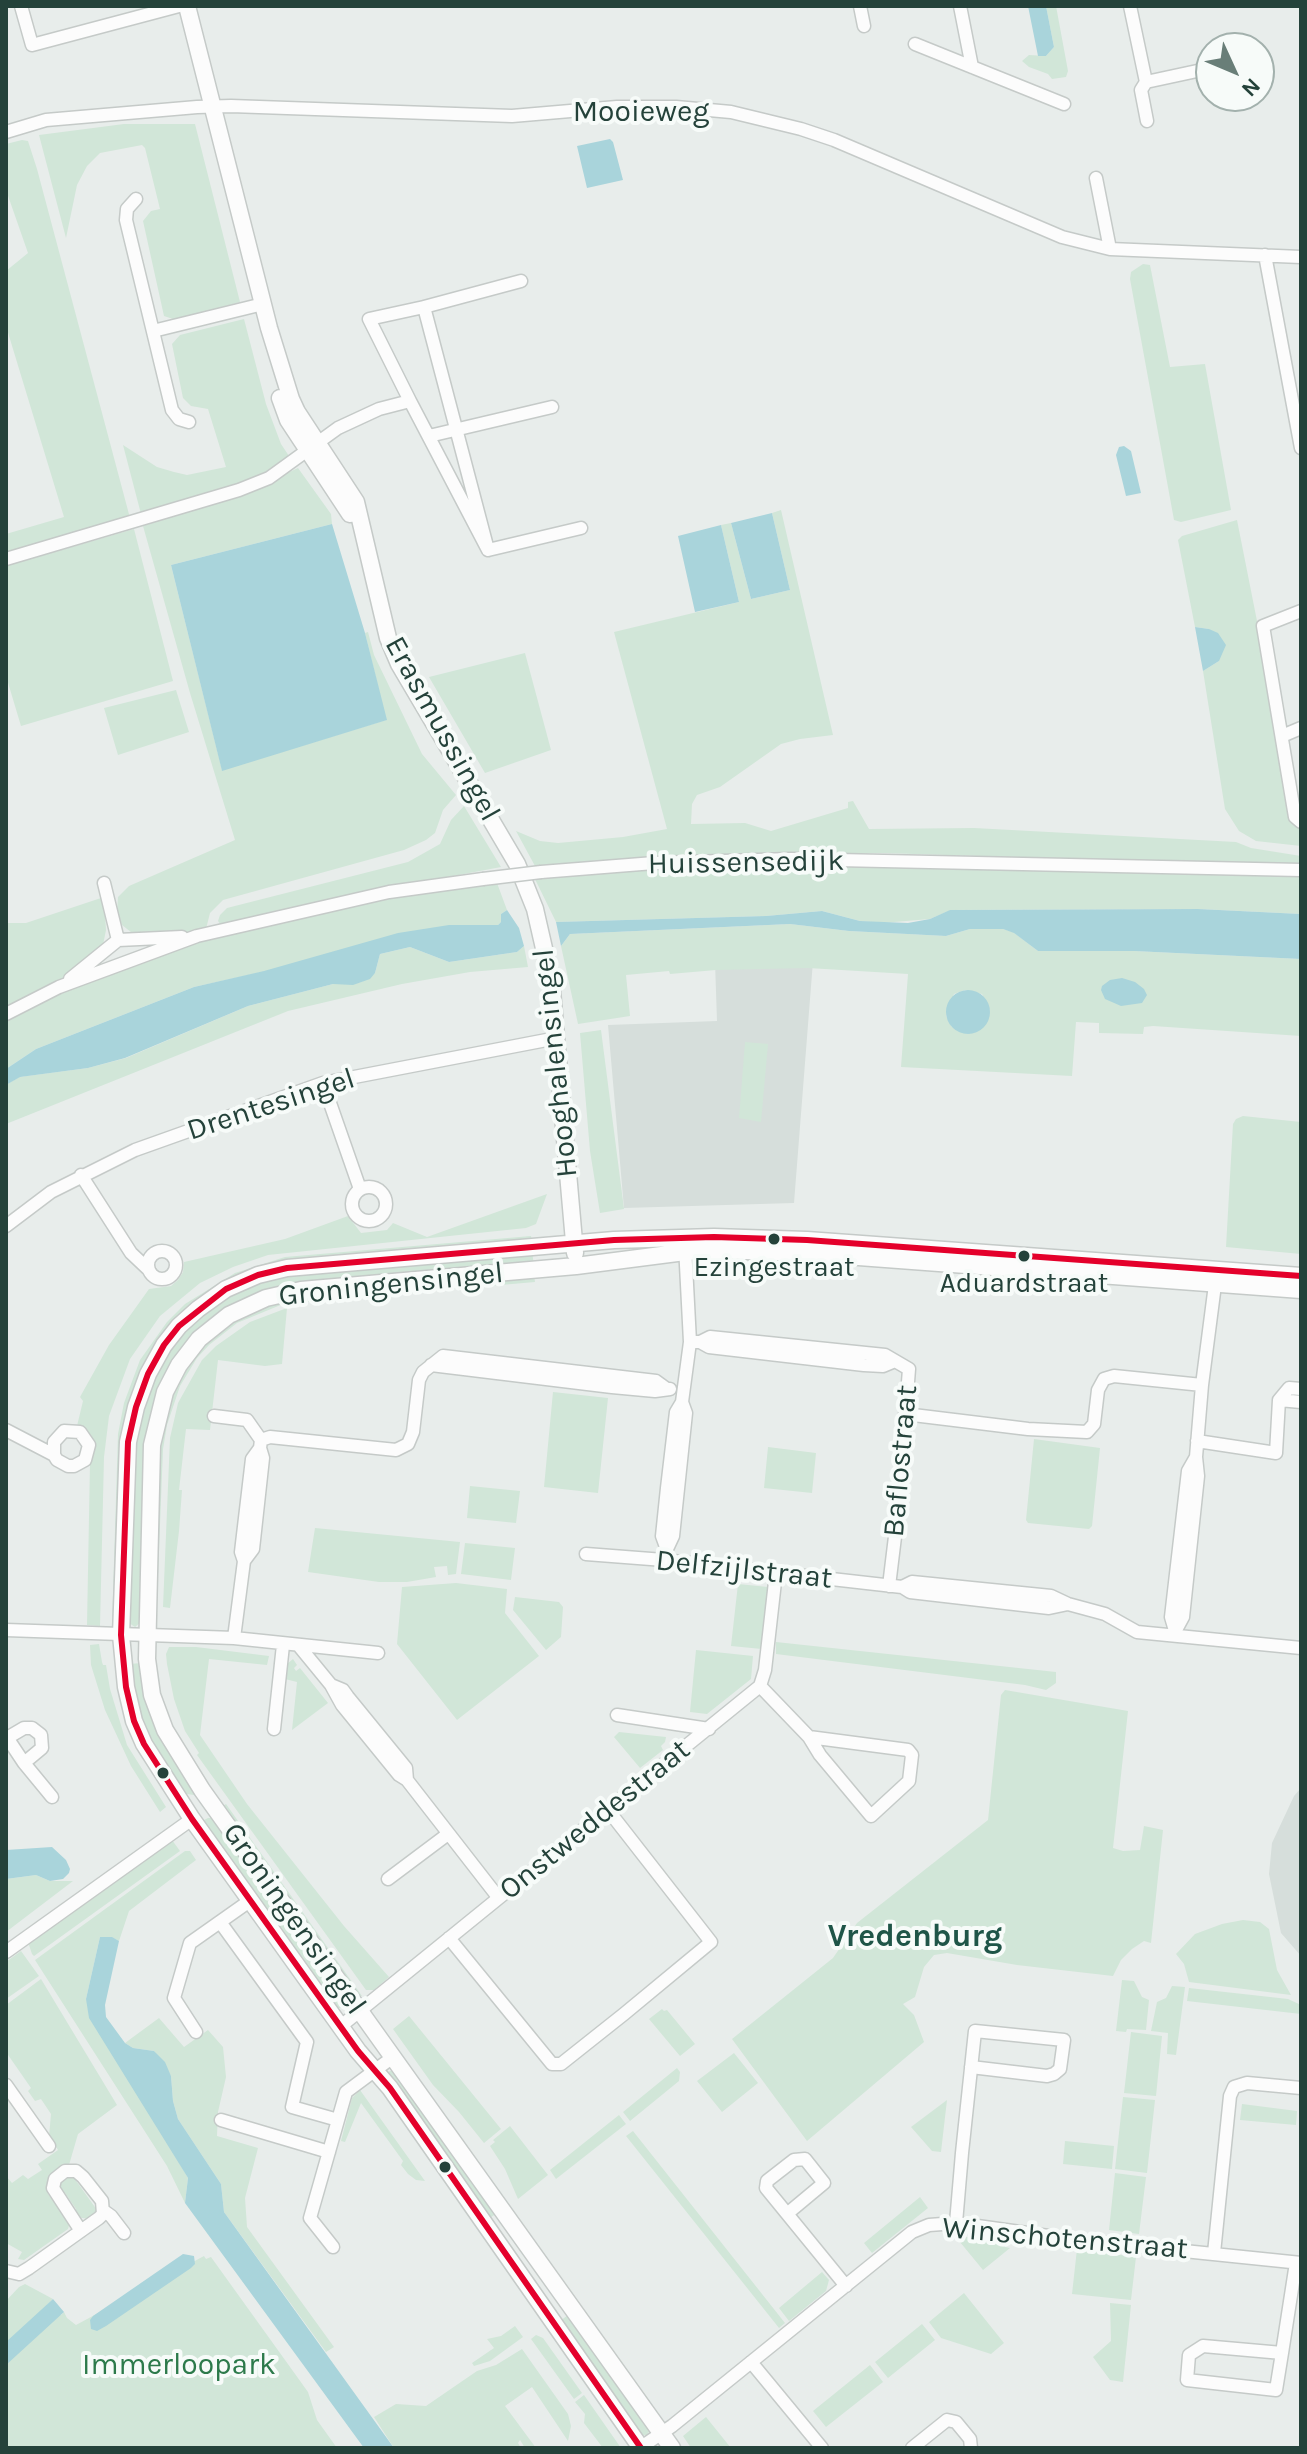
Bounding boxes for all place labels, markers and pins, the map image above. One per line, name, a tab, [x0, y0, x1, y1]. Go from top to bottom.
marker: Ezingestraat	[766, 1231, 782, 1247]
marker: Aduardstraat	[1016, 1248, 1032, 1264]
place label: Ezingestraat	[693, 1251, 855, 1285]
place label: Aduardstraat	[940, 1267, 1108, 1301]
unlabelled marker	[155, 1765, 171, 1781]
unlabelled marker	[437, 2159, 453, 2175]

